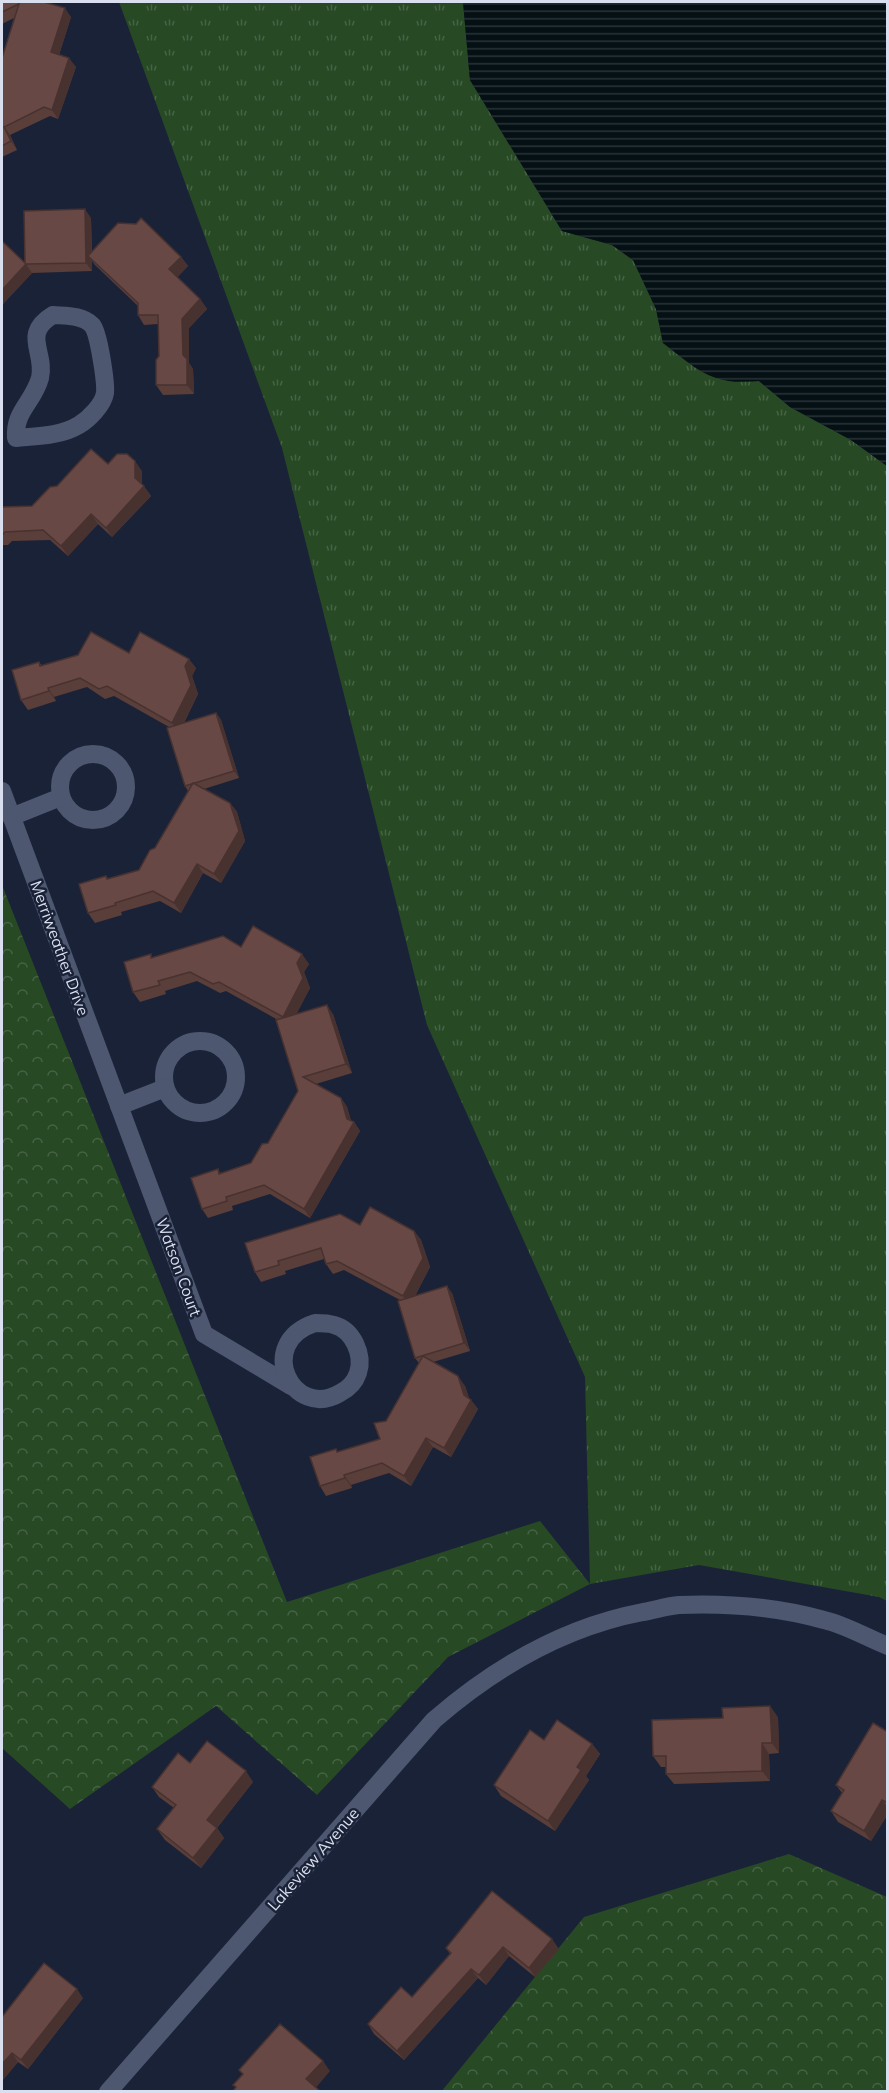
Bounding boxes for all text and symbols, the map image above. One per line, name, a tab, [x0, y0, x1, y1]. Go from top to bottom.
street label: Merriweather Drive	[26, 878, 94, 1018]
street label: Watson Court	[152, 1215, 206, 1319]
street label: Lakeview Avenue	[263, 1804, 363, 1914]

